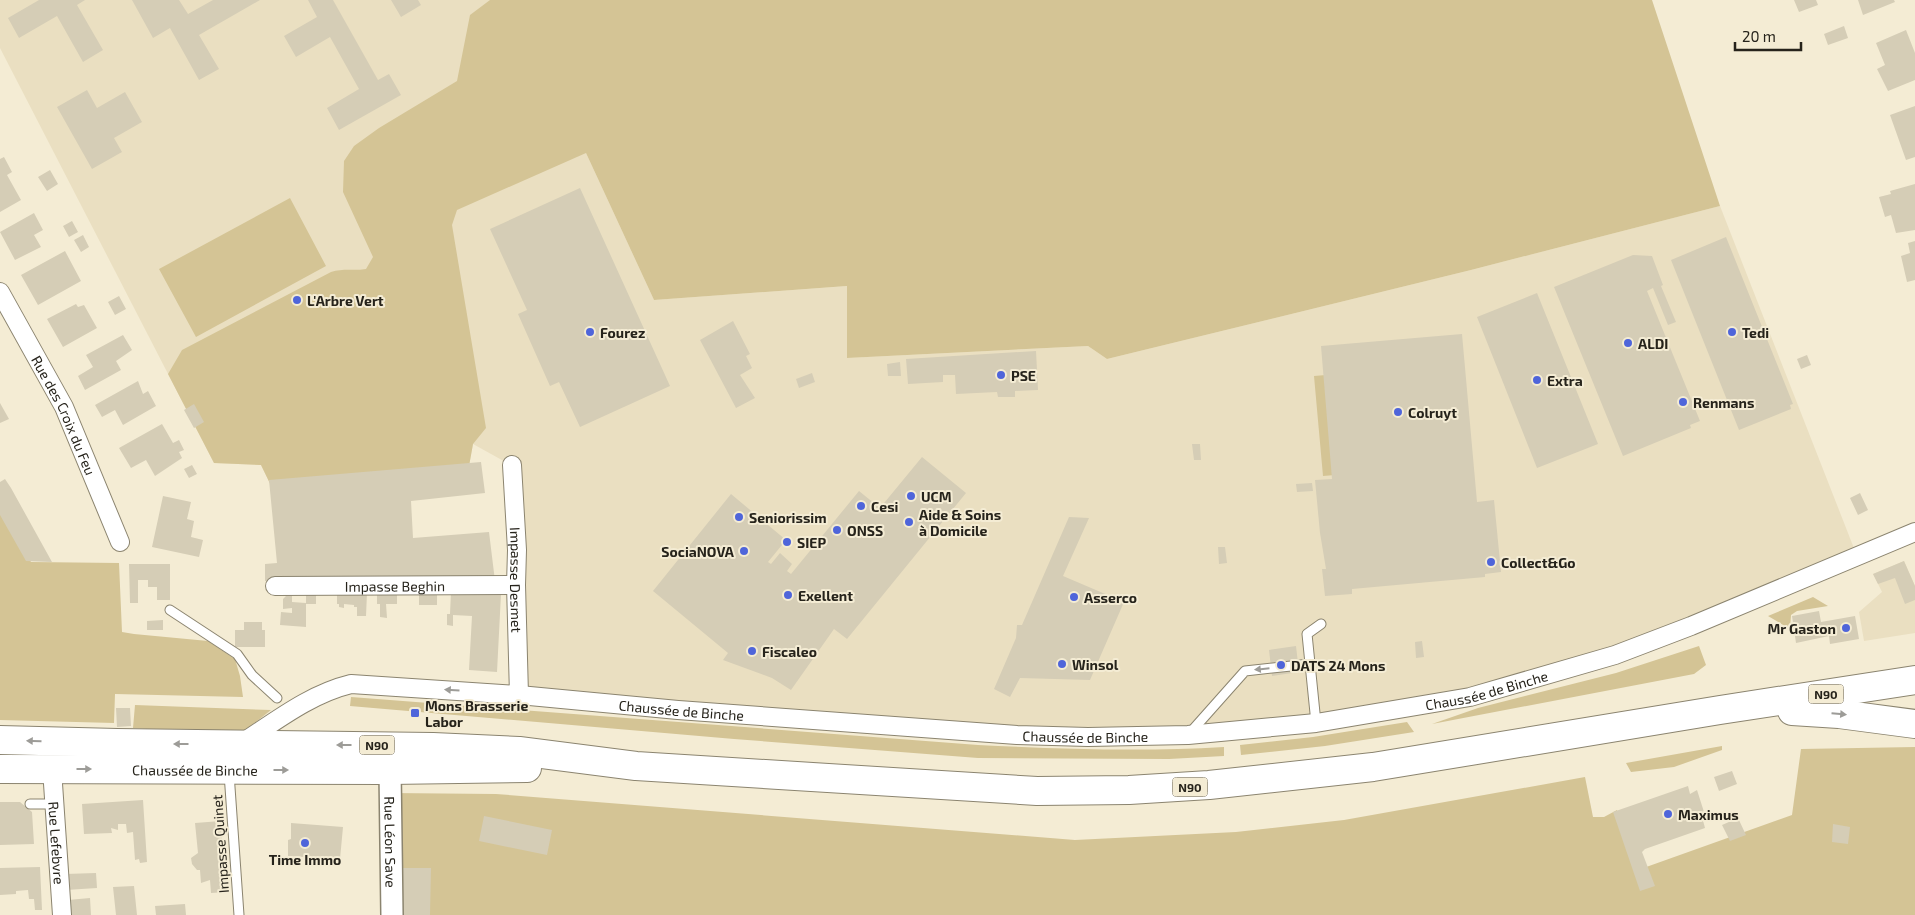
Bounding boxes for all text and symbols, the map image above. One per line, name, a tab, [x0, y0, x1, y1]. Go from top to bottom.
scale bar	[1735, 20, 1801, 52]
text: 20 m	[1742, 27, 1776, 45]
place label: L'Arbre Vert	[307, 292, 384, 309]
marker: L'Arbre Vert	[291, 294, 303, 306]
place label: Fourez	[600, 324, 645, 341]
place label: Tedi	[1742, 324, 1769, 341]
marker: Fourez	[584, 326, 596, 338]
marker: Tedi	[1726, 326, 1738, 338]
place label: ALDI	[1638, 335, 1668, 352]
marker: ALDI	[1622, 337, 1634, 349]
street label: Rue des Croix du Feu	[28, 352, 100, 477]
place label: PSE	[1011, 367, 1036, 384]
marker: PSE	[995, 369, 1007, 381]
place label: Extra	[1547, 372, 1583, 389]
marker: Extra	[1531, 374, 1543, 386]
place label: Renmans	[1693, 394, 1754, 411]
marker: Renmans	[1677, 396, 1689, 408]
place label: Colruyt	[1408, 404, 1457, 421]
marker: Colruyt	[1392, 406, 1404, 418]
place label: UCM	[921, 488, 952, 505]
marker: UCM	[905, 490, 917, 502]
place label: Cesi	[871, 498, 898, 515]
marker: Cesi	[855, 500, 867, 512]
place label: Aide & Soins à Domicile	[919, 506, 1001, 539]
place label: Seniorissim	[749, 509, 827, 526]
marker: Seniorissim	[733, 511, 745, 523]
marker: Aide & Soins à Domicile	[903, 516, 915, 528]
place label: ONSS	[847, 522, 883, 539]
marker: ONSS	[831, 524, 843, 536]
street label: Impasse Desmet	[507, 527, 526, 633]
place label: SIEP	[797, 534, 826, 551]
marker: SIEP	[781, 536, 793, 548]
place label: SociaNOVA	[661, 543, 735, 560]
marker: SociaNOVA	[738, 545, 750, 557]
place label: Collect&Go	[1501, 554, 1576, 571]
marker: Collect&Go	[1485, 556, 1497, 568]
street label: Impasse Beghin	[345, 577, 445, 594]
place label: Exellent	[798, 587, 853, 604]
marker: Exellent	[782, 589, 794, 601]
place label: Asserco	[1084, 589, 1137, 606]
marker: Asserco	[1068, 591, 1080, 603]
place label: Mr Gaston	[1768, 620, 1836, 637]
marker: Mr Gaston	[1840, 622, 1852, 634]
place label: Fiscaleo	[762, 643, 817, 660]
marker: Fiscaleo	[746, 645, 758, 657]
place label: Winsol	[1072, 656, 1119, 673]
place label: DATS 24 Mons	[1291, 657, 1385, 674]
marker: Winsol	[1056, 658, 1068, 670]
marker: DATS 24 Mons	[1275, 659, 1287, 671]
one-way arrow	[1254, 665, 1270, 673]
street label: Chaussée de Binche	[1424, 666, 1550, 713]
road number: N90	[1808, 684, 1844, 704]
one-way arrow	[444, 686, 460, 694]
street label: Chaussée de Binche	[618, 696, 745, 723]
place label: Mons Brasserie Labor	[425, 697, 528, 730]
marker: Mons Brasserie Labor	[409, 707, 421, 719]
one-way arrow	[1831, 710, 1847, 718]
street label: Chaussée de Binche	[1022, 727, 1148, 746]
one-way arrow	[26, 736, 42, 744]
road number: N90	[360, 736, 394, 754]
one-way arrow	[173, 740, 189, 748]
one-way arrow	[335, 741, 351, 749]
street label: Chaussée de Binche	[132, 761, 258, 778]
one-way arrow	[76, 765, 92, 773]
one-way arrow	[273, 766, 289, 774]
road number: N90	[1172, 778, 1208, 796]
street label: Impasse Quinet	[208, 794, 232, 894]
street label: Rue Léon Save	[382, 796, 400, 888]
street label: Rue Lefebvre	[46, 801, 68, 885]
place label: Maximus	[1678, 806, 1739, 823]
marker: Maximus	[1662, 808, 1674, 820]
marker: Time Immo	[299, 837, 311, 849]
place label: Time Immo	[269, 851, 341, 868]

